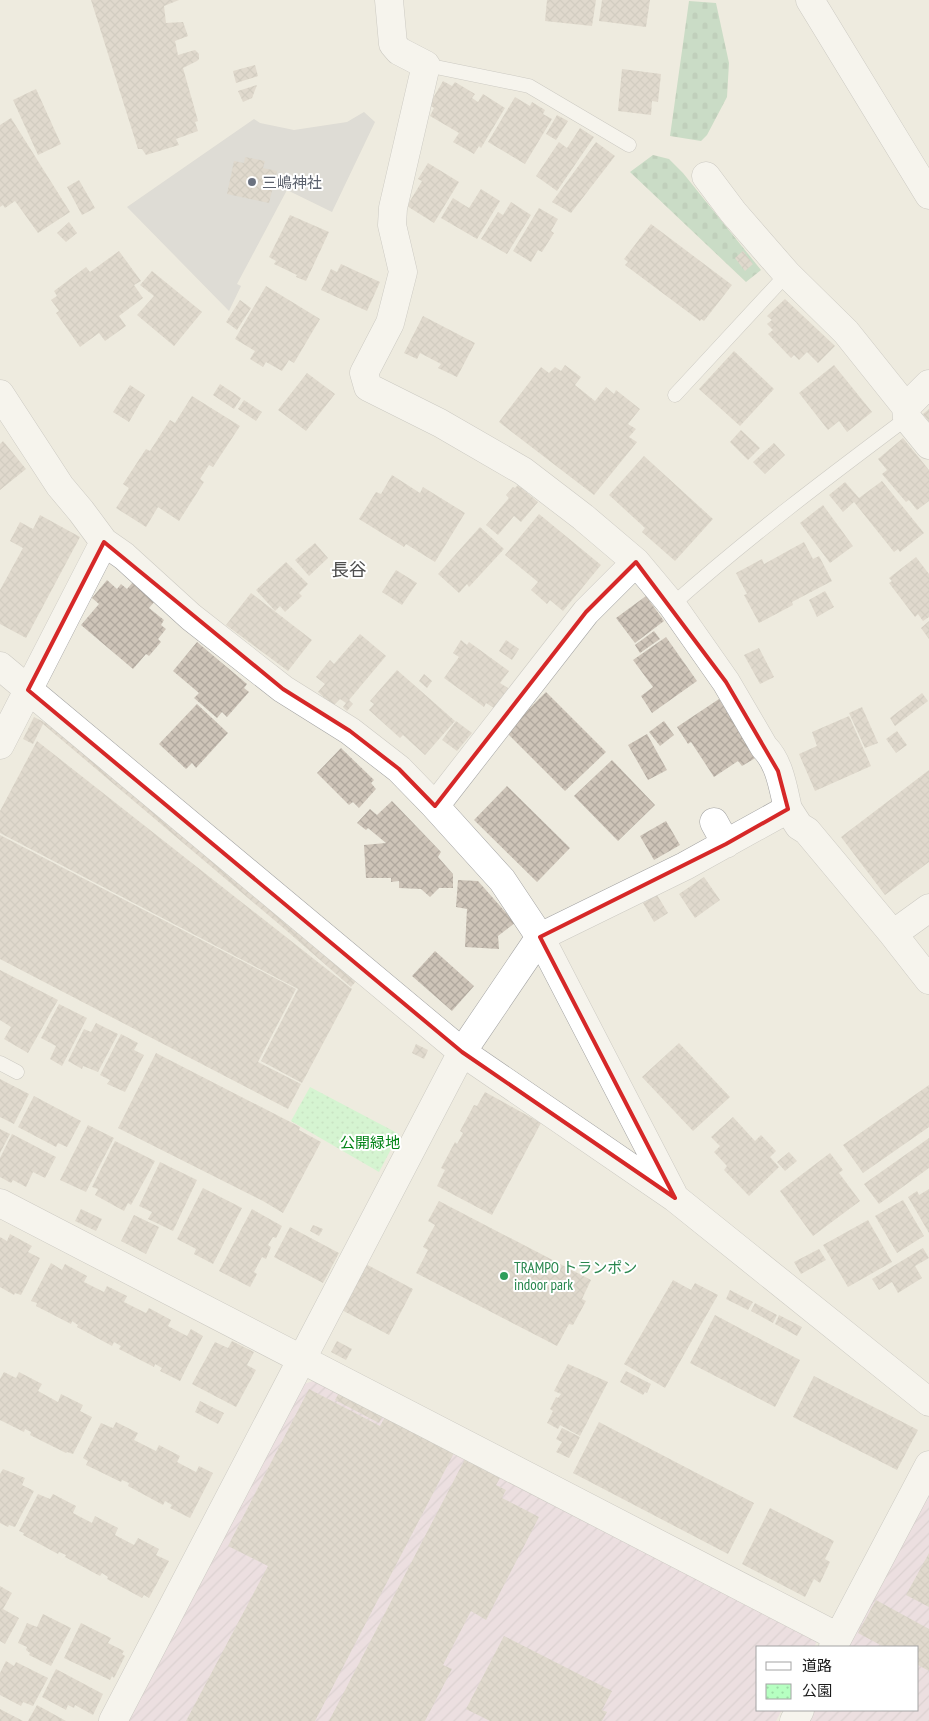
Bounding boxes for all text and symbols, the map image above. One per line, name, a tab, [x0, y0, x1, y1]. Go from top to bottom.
place label: 三嶋神社	[262, 173, 322, 192]
marker: 三嶋神社	[246, 176, 258, 188]
district label: 長谷	[331, 558, 367, 581]
park label: 公開緑地	[340, 1133, 400, 1152]
place label: TRAMPO トランポン indoor park	[514, 1258, 637, 1294]
marker: TRAMPO トランポン indoor park	[498, 1270, 510, 1282]
legend	[756, 1646, 919, 1711]
text: 道路	[802, 1656, 832, 1675]
text: 公園	[802, 1681, 832, 1700]

